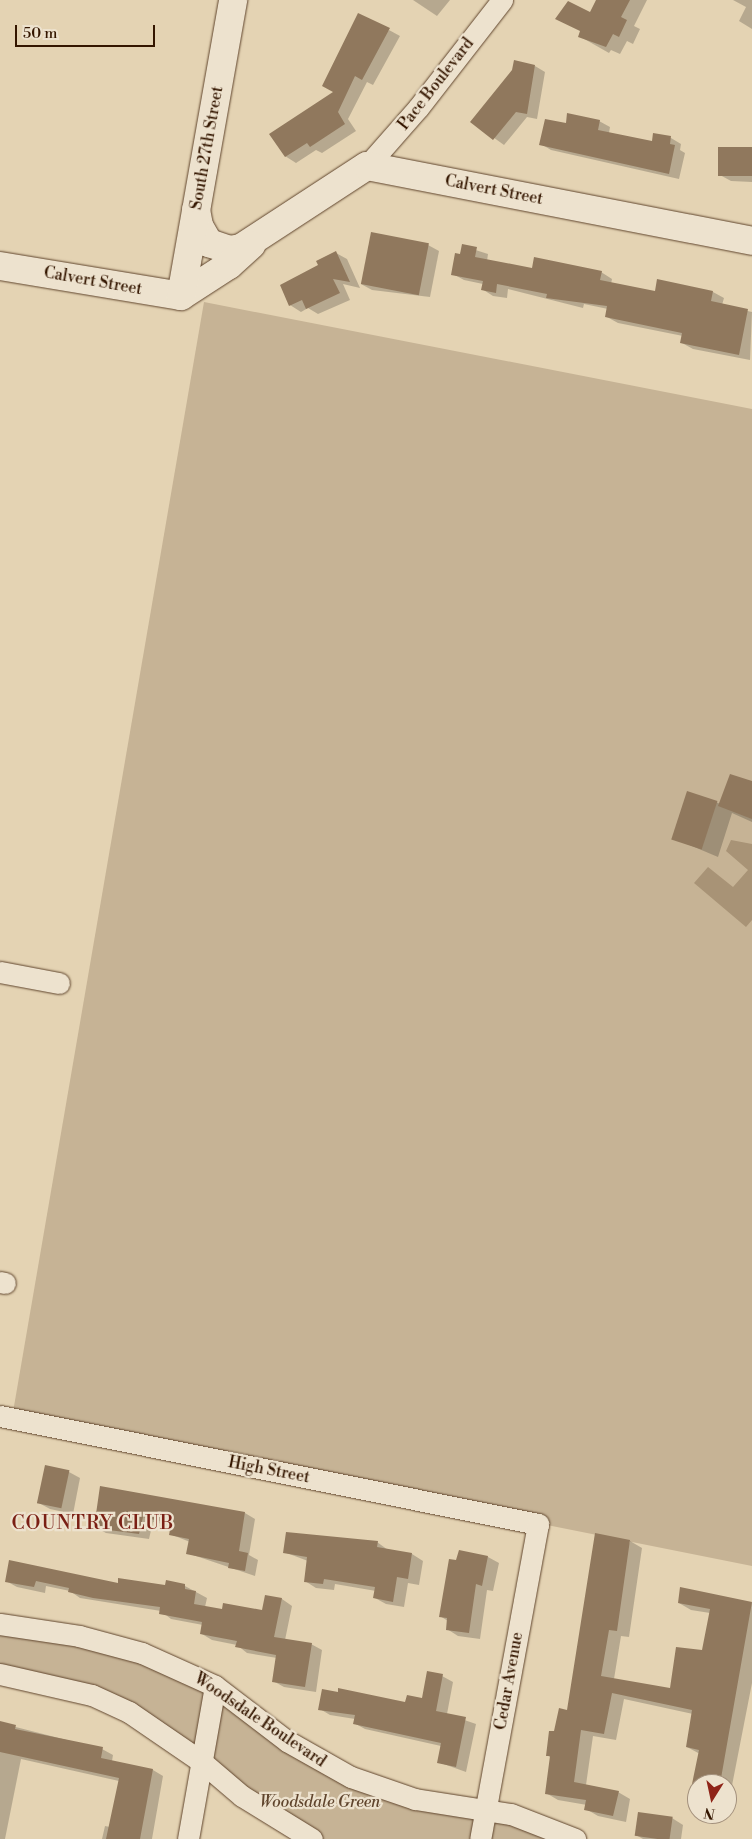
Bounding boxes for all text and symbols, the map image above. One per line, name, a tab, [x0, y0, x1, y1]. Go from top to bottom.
scale bar	[18, 15, 158, 47]
text: 50 m	[23, 24, 57, 43]
street label: Pace Boulevard	[394, 34, 478, 134]
street label: South 27th Street	[187, 85, 227, 211]
street label: Calvert Street	[443, 171, 545, 209]
street label: Calvert Street	[42, 263, 144, 299]
street label: High Street	[227, 1453, 311, 1487]
district label: COUNTRY CLUB	[10, 1513, 176, 1535]
street label: Cedar Avenue	[491, 1630, 527, 1732]
street label: Woodsdale Boulevard	[190, 1669, 330, 1771]
north arrow	[687, 1774, 737, 1824]
park label: Woodsdale Green	[260, 1792, 380, 1812]
text: N	[703, 1803, 717, 1823]

